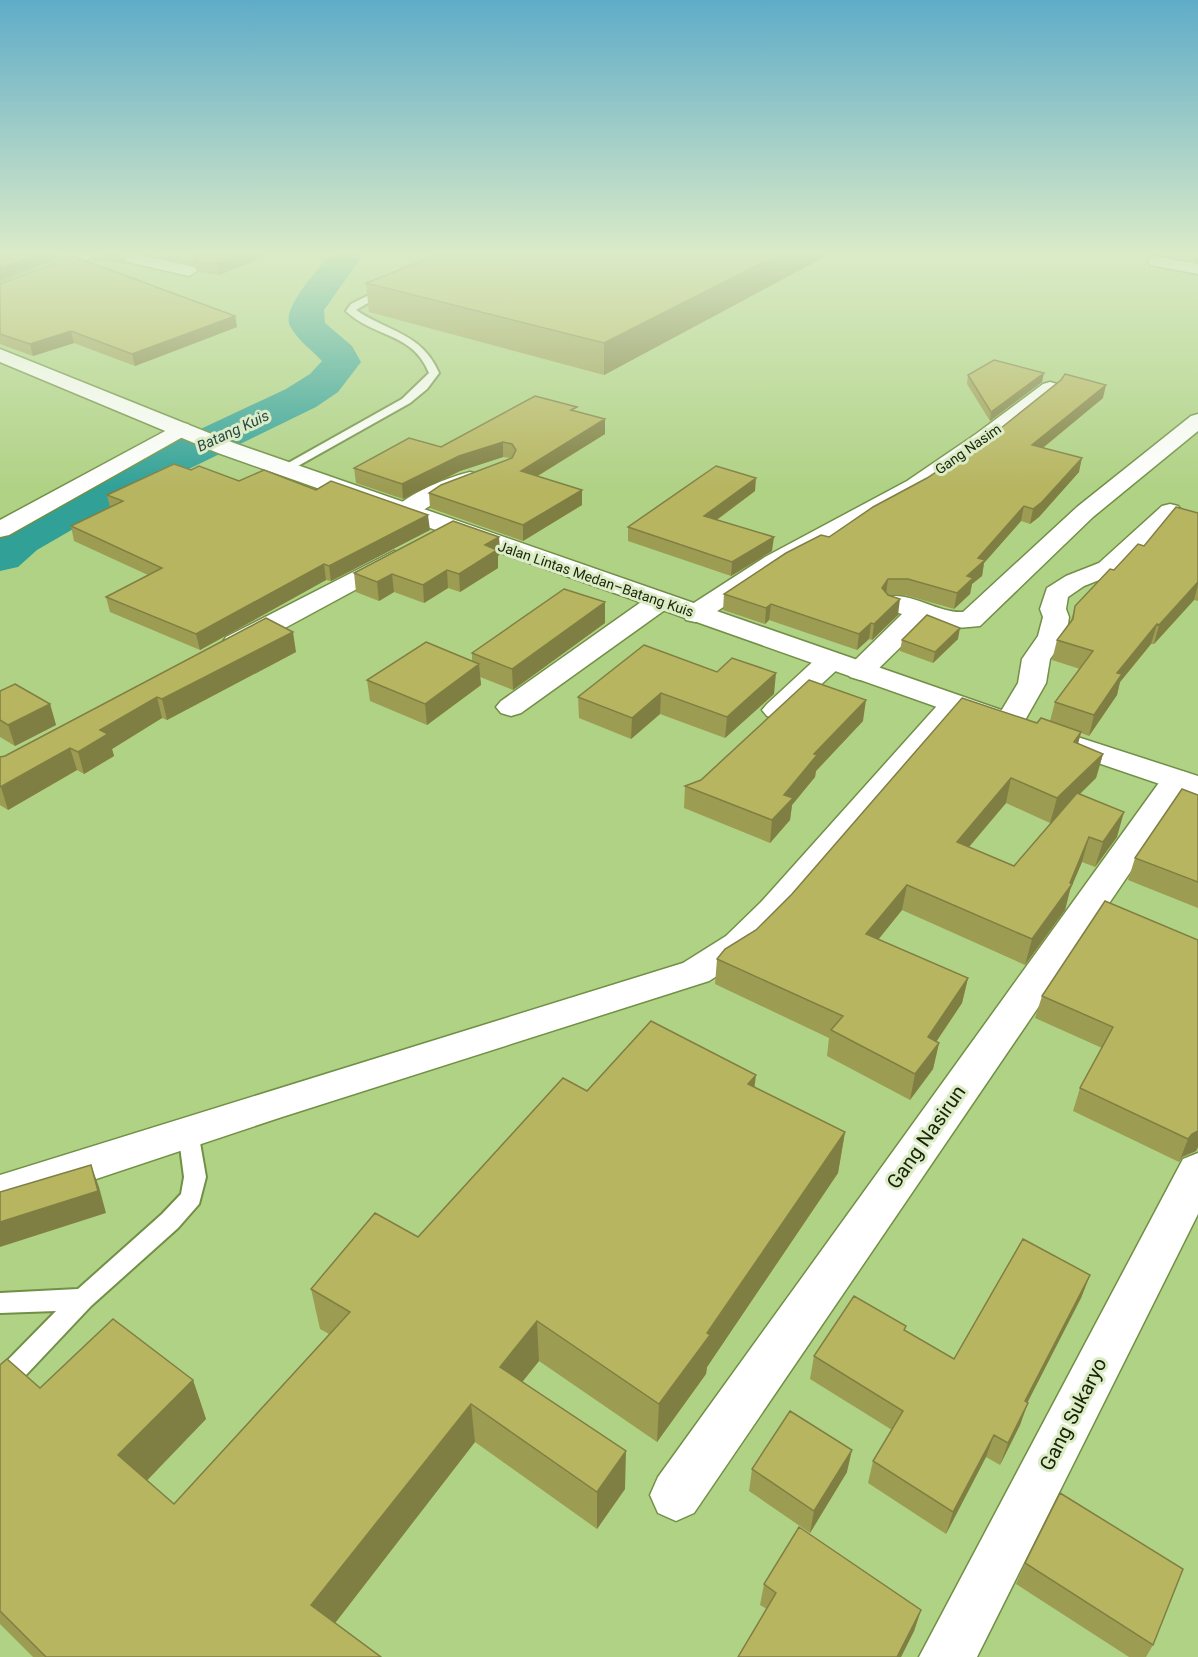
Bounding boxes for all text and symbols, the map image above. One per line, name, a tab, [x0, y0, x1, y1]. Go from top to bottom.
water label: Batang Kuis	[194, 406, 272, 456]
street label: Gang Nasim	[932, 420, 1004, 478]
street label: Jalan Lintas Medan–Batang Kuis	[496, 538, 696, 620]
street label: Gang Nasirun	[881, 1081, 971, 1193]
street label: Gang Sukaryo	[1034, 1354, 1112, 1474]

